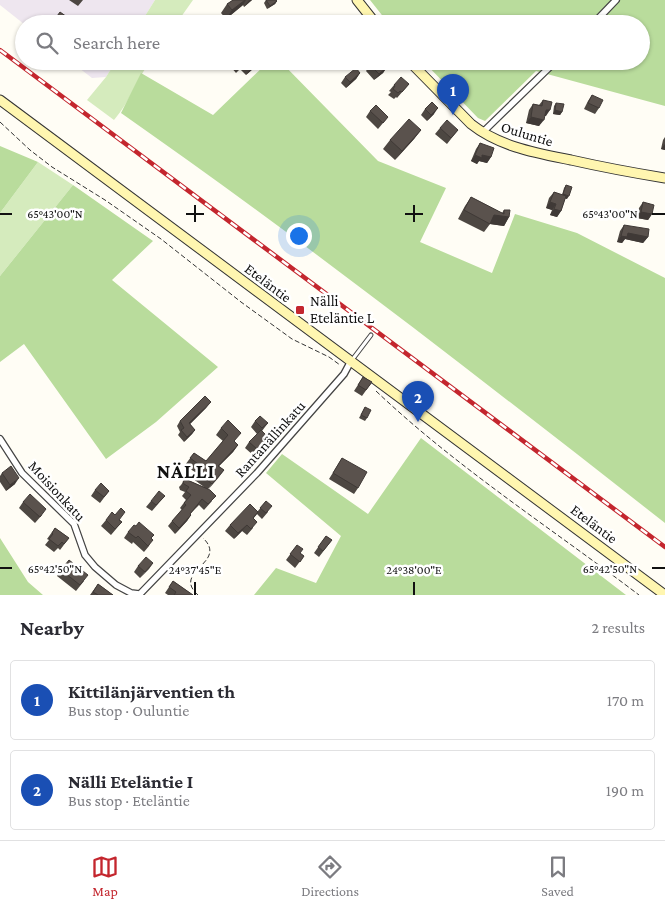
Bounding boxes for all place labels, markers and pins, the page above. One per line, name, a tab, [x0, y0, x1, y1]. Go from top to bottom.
pin: 1	[437, 74, 469, 115]
place label: Nälli Eteläntie L	[310, 293, 375, 326]
marker: Nälli Eteläntie L	[294, 304, 306, 316]
pin: 2	[402, 381, 434, 422]

